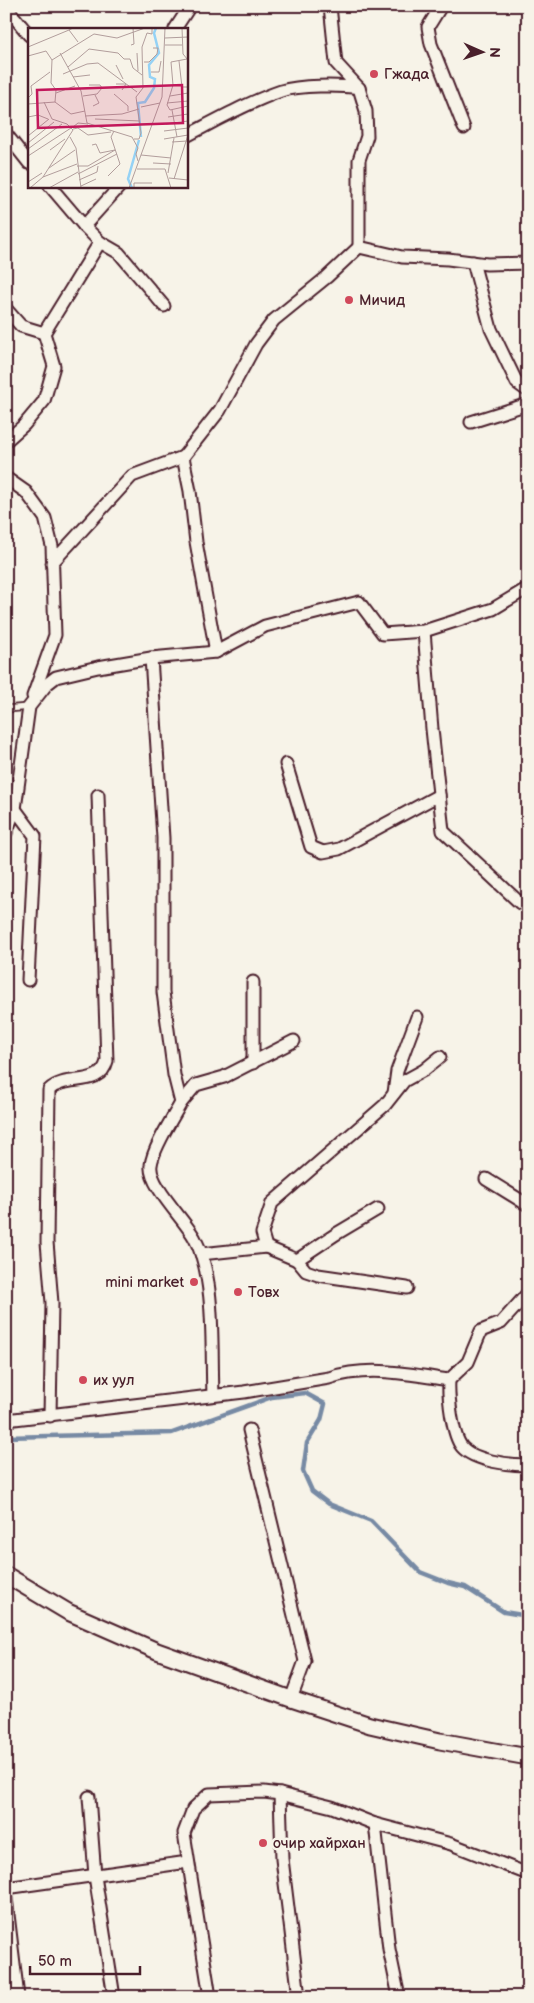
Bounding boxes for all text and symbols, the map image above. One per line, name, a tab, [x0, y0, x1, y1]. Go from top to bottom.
inset map	[28, 28, 188, 188]
north arrow	[456, 28, 506, 78]
text: N	[486, 47, 503, 58]
place label: Гжада	[384, 65, 429, 84]
marker: Гжада	[368, 68, 380, 80]
place label: Мичид	[359, 291, 405, 310]
marker: Мичид	[343, 294, 355, 306]
place label: mini market	[105, 1273, 184, 1292]
marker: mini market	[188, 1276, 200, 1288]
place label: Товх	[248, 1283, 279, 1302]
marker: Товх	[232, 1286, 244, 1298]
place label: их уул	[93, 1371, 135, 1390]
marker: их уул	[77, 1374, 89, 1386]
place label: очир хайрхан	[273, 1834, 366, 1853]
marker: очир хайрхан	[257, 1837, 269, 1849]
scale bar	[30, 1943, 140, 1975]
text: 50 m	[38, 1952, 72, 1971]

